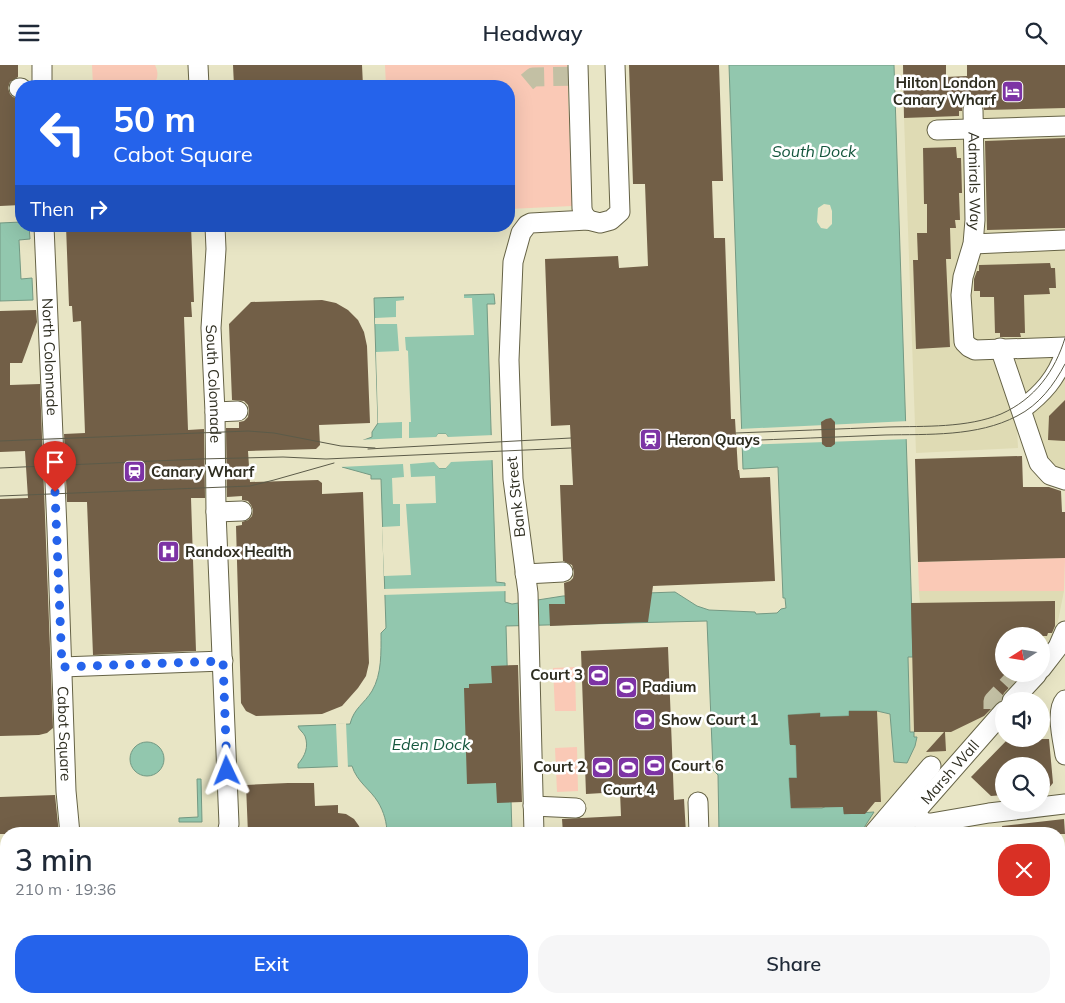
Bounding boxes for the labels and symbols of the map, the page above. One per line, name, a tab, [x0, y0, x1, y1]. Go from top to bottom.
place label: Hilton London Canary Wharf	[893, 73, 996, 109]
hotel icon: Hilton London Canary Wharf	[1000, 80, 1024, 104]
street label: Admirals Way	[964, 131, 985, 231]
water label: South Dock	[772, 141, 857, 161]
street label: North Colonnade	[38, 298, 62, 416]
street label: South Colonnade	[202, 324, 225, 443]
station icon: Heron Quays	[639, 428, 663, 452]
place label: Heron Quays	[667, 430, 760, 449]
pin	[34, 441, 76, 492]
street label: Bank Street	[502, 456, 529, 538]
station icon: Canary Wharf	[123, 460, 147, 484]
place label: Canary Wharf	[151, 462, 255, 481]
hospital icon: Randox Health	[157, 540, 181, 564]
place label: Randox Health	[185, 542, 292, 561]
north arrow	[995, 627, 1050, 683]
sports icon: Court 3	[587, 663, 611, 687]
place label: Court 3	[530, 665, 583, 684]
sports icon: Padium	[614, 675, 638, 699]
place label: Padium	[642, 677, 697, 696]
street label: Cabot Square	[53, 686, 76, 782]
sports icon: Show Court 1	[633, 708, 657, 732]
place label: Show Court 1	[661, 710, 759, 729]
water label: Eden Dock	[392, 734, 471, 754]
street label: Marsh Wall	[916, 736, 983, 808]
position arrow	[200, 744, 252, 796]
sports icon: Court 6	[643, 754, 667, 778]
sports icon: Court 2	[590, 755, 614, 779]
sports icon: Court 4	[617, 755, 641, 779]
place label: Court 6	[671, 756, 724, 775]
place label: Court 2	[533, 757, 586, 776]
place label: Court 4	[603, 780, 655, 799]

